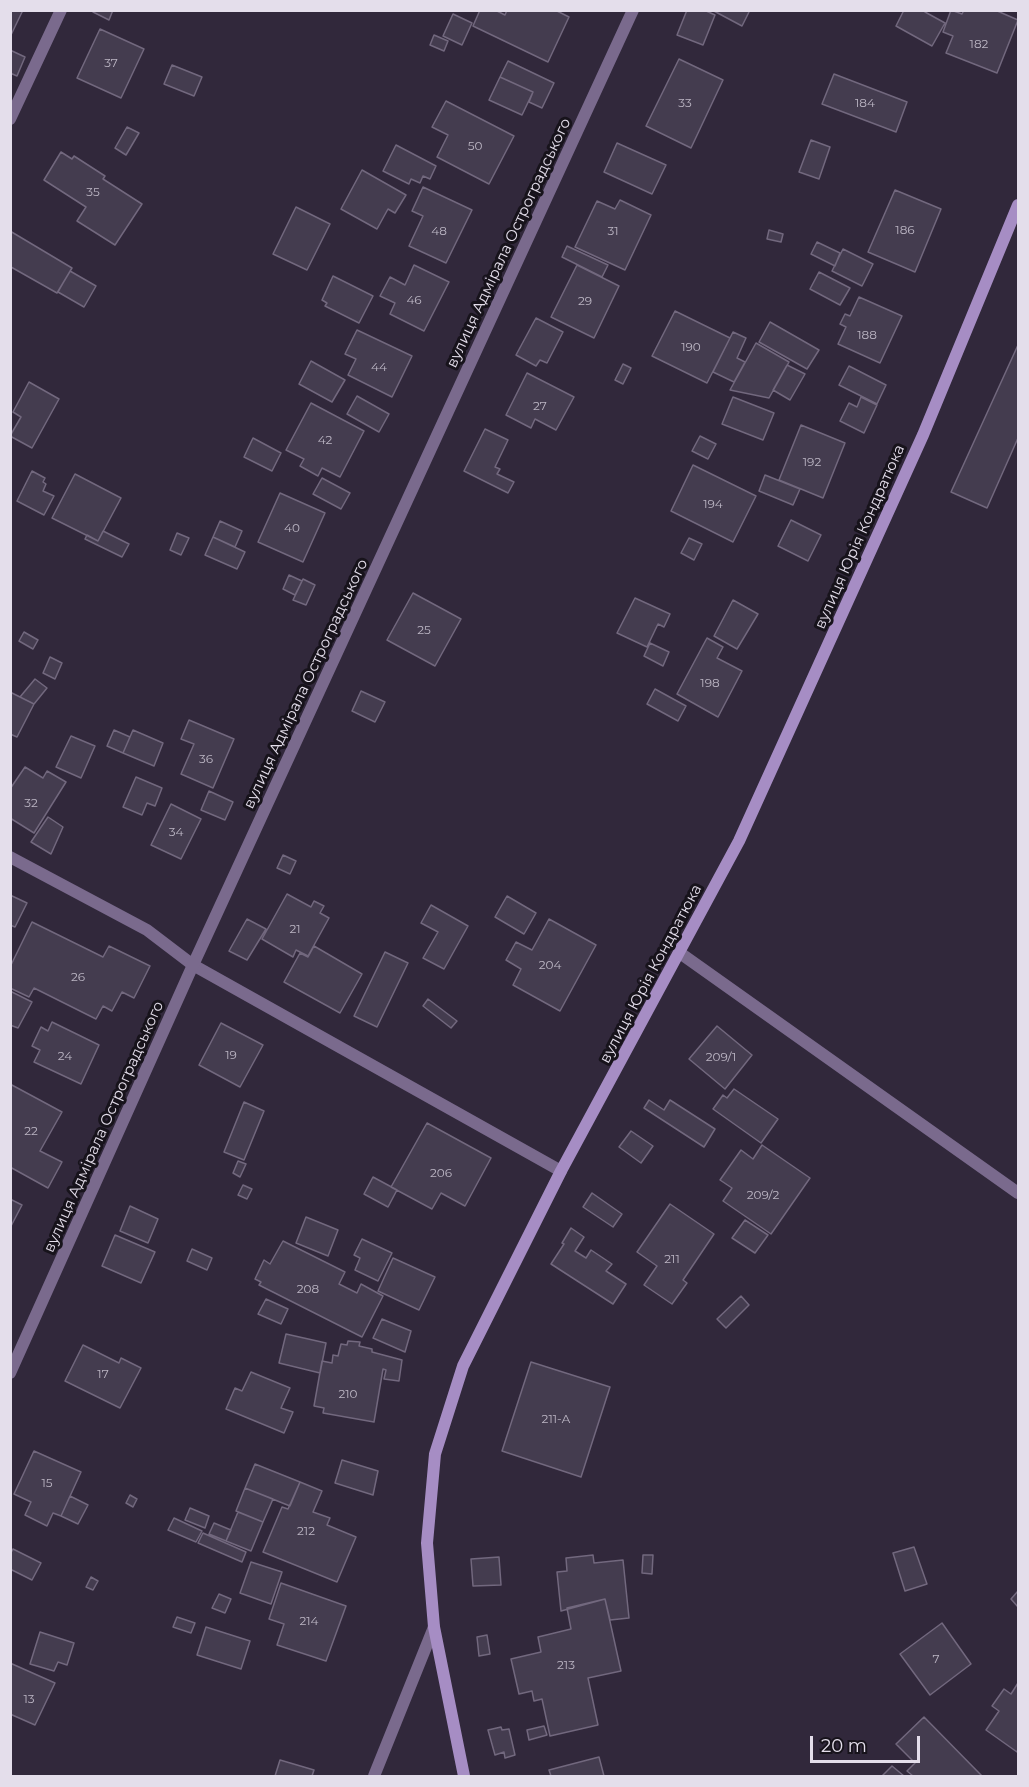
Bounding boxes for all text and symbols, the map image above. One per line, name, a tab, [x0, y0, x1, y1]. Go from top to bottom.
house number: 182	[970, 37, 988, 51]
house number: 37	[104, 56, 118, 70]
house number: 33	[678, 96, 692, 110]
house number: 184	[855, 96, 875, 110]
street label: вулиця Адмірала Остроградського	[443, 115, 575, 371]
house number: 50	[468, 139, 482, 153]
house number: 35	[86, 185, 100, 199]
house number: 186	[895, 223, 915, 237]
house number: 48	[431, 224, 447, 238]
house number: 31	[607, 224, 619, 238]
house number: 46	[406, 293, 422, 307]
house number: 29	[578, 294, 592, 308]
house number: 188	[857, 328, 877, 342]
house number: 190	[681, 340, 701, 354]
house number: 44	[371, 360, 387, 374]
house number: 27	[533, 399, 547, 413]
house number: 42	[318, 433, 332, 447]
street label: вулиця Юрія Кондратюка	[811, 442, 909, 632]
house number: 192	[803, 455, 821, 469]
house number: 194	[703, 497, 723, 511]
house number: 40	[284, 521, 300, 535]
street label: вулиця Адмірала Остроградського	[240, 556, 372, 812]
house number: 25	[417, 623, 431, 637]
house number: 198	[700, 676, 720, 690]
house number: 36	[199, 752, 213, 766]
house number: 32	[24, 796, 38, 810]
house number: 34	[169, 825, 183, 839]
street label: вулиця Юрія Кондратюка	[596, 882, 706, 1066]
house number: 21	[289, 922, 301, 936]
house number: 204	[539, 958, 561, 972]
house number: 26	[71, 970, 85, 984]
street label: вулиця Адмірала Остроградського	[40, 999, 168, 1255]
house number: 19	[225, 1048, 237, 1062]
house number: 24	[58, 1049, 72, 1063]
house number: 209/1	[706, 1050, 736, 1064]
house number: 22	[24, 1124, 38, 1138]
house number: 206	[430, 1166, 452, 1180]
house number: 209/2	[747, 1188, 779, 1202]
house number: 211	[664, 1252, 680, 1266]
house number: 208	[297, 1282, 319, 1296]
house number: 17	[97, 1367, 109, 1381]
house number: 210	[338, 1387, 358, 1401]
house number: 211-А	[542, 1412, 570, 1426]
house number: 15	[41, 1476, 53, 1490]
house number: 212	[297, 1524, 315, 1538]
house number: 214	[299, 1614, 319, 1628]
house number: 7	[932, 1652, 940, 1666]
house number: 213	[557, 1658, 575, 1672]
house number: 13	[23, 1692, 35, 1706]
scale bar	[813, 1724, 922, 1762]
text: 20 m	[821, 1735, 867, 1757]

